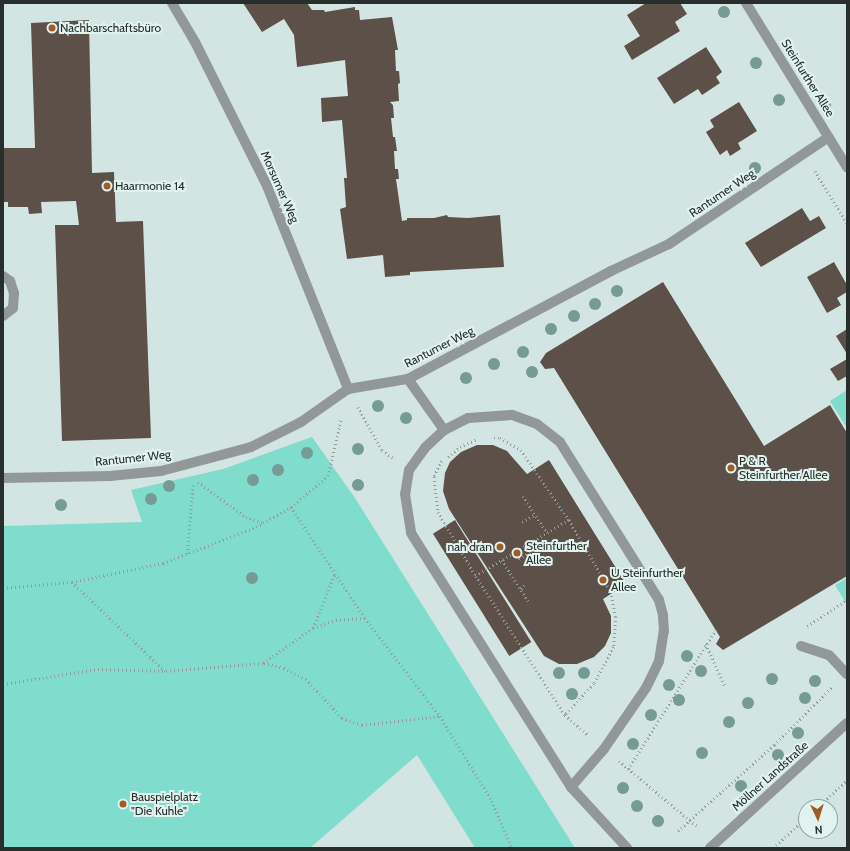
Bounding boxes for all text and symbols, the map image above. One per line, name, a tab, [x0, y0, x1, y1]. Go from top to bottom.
place label: Nachbarschaftsbüro	[60, 21, 161, 35]
marker: Nachbarschaftsbüro	[47, 23, 57, 33]
street label: Steinfurther Allee	[778, 37, 838, 119]
street label: Morsumer Weg	[258, 149, 302, 225]
street label: Rantumer Weg	[686, 166, 758, 220]
place label: Haarmonie 14	[115, 179, 185, 193]
marker: Haarmonie 14	[102, 181, 112, 191]
street label: Rantumer Weg	[402, 323, 476, 371]
street label: Rantumer Weg	[94, 447, 172, 469]
place label: P & R Steinfurther Allee	[739, 454, 828, 482]
marker: P & R Steinfurther Allee	[726, 463, 736, 473]
place label: Steinfurther Allee	[526, 539, 587, 567]
place label: nah dran	[447, 540, 492, 554]
marker: nah dran	[495, 542, 505, 552]
marker: Steinfurther Allee	[511, 547, 523, 559]
place label: U Steinfurther Allee	[611, 566, 683, 594]
marker: U Steinfurther Allee	[598, 575, 608, 585]
street label: Möllner Landstraße	[729, 738, 811, 814]
place label: Bauspielplatz "Die Kuhle"	[131, 790, 198, 818]
marker: Bauspielplatz "Die Kuhle"	[118, 799, 128, 809]
north arrow	[798, 799, 838, 839]
text: N	[814, 823, 823, 837]

